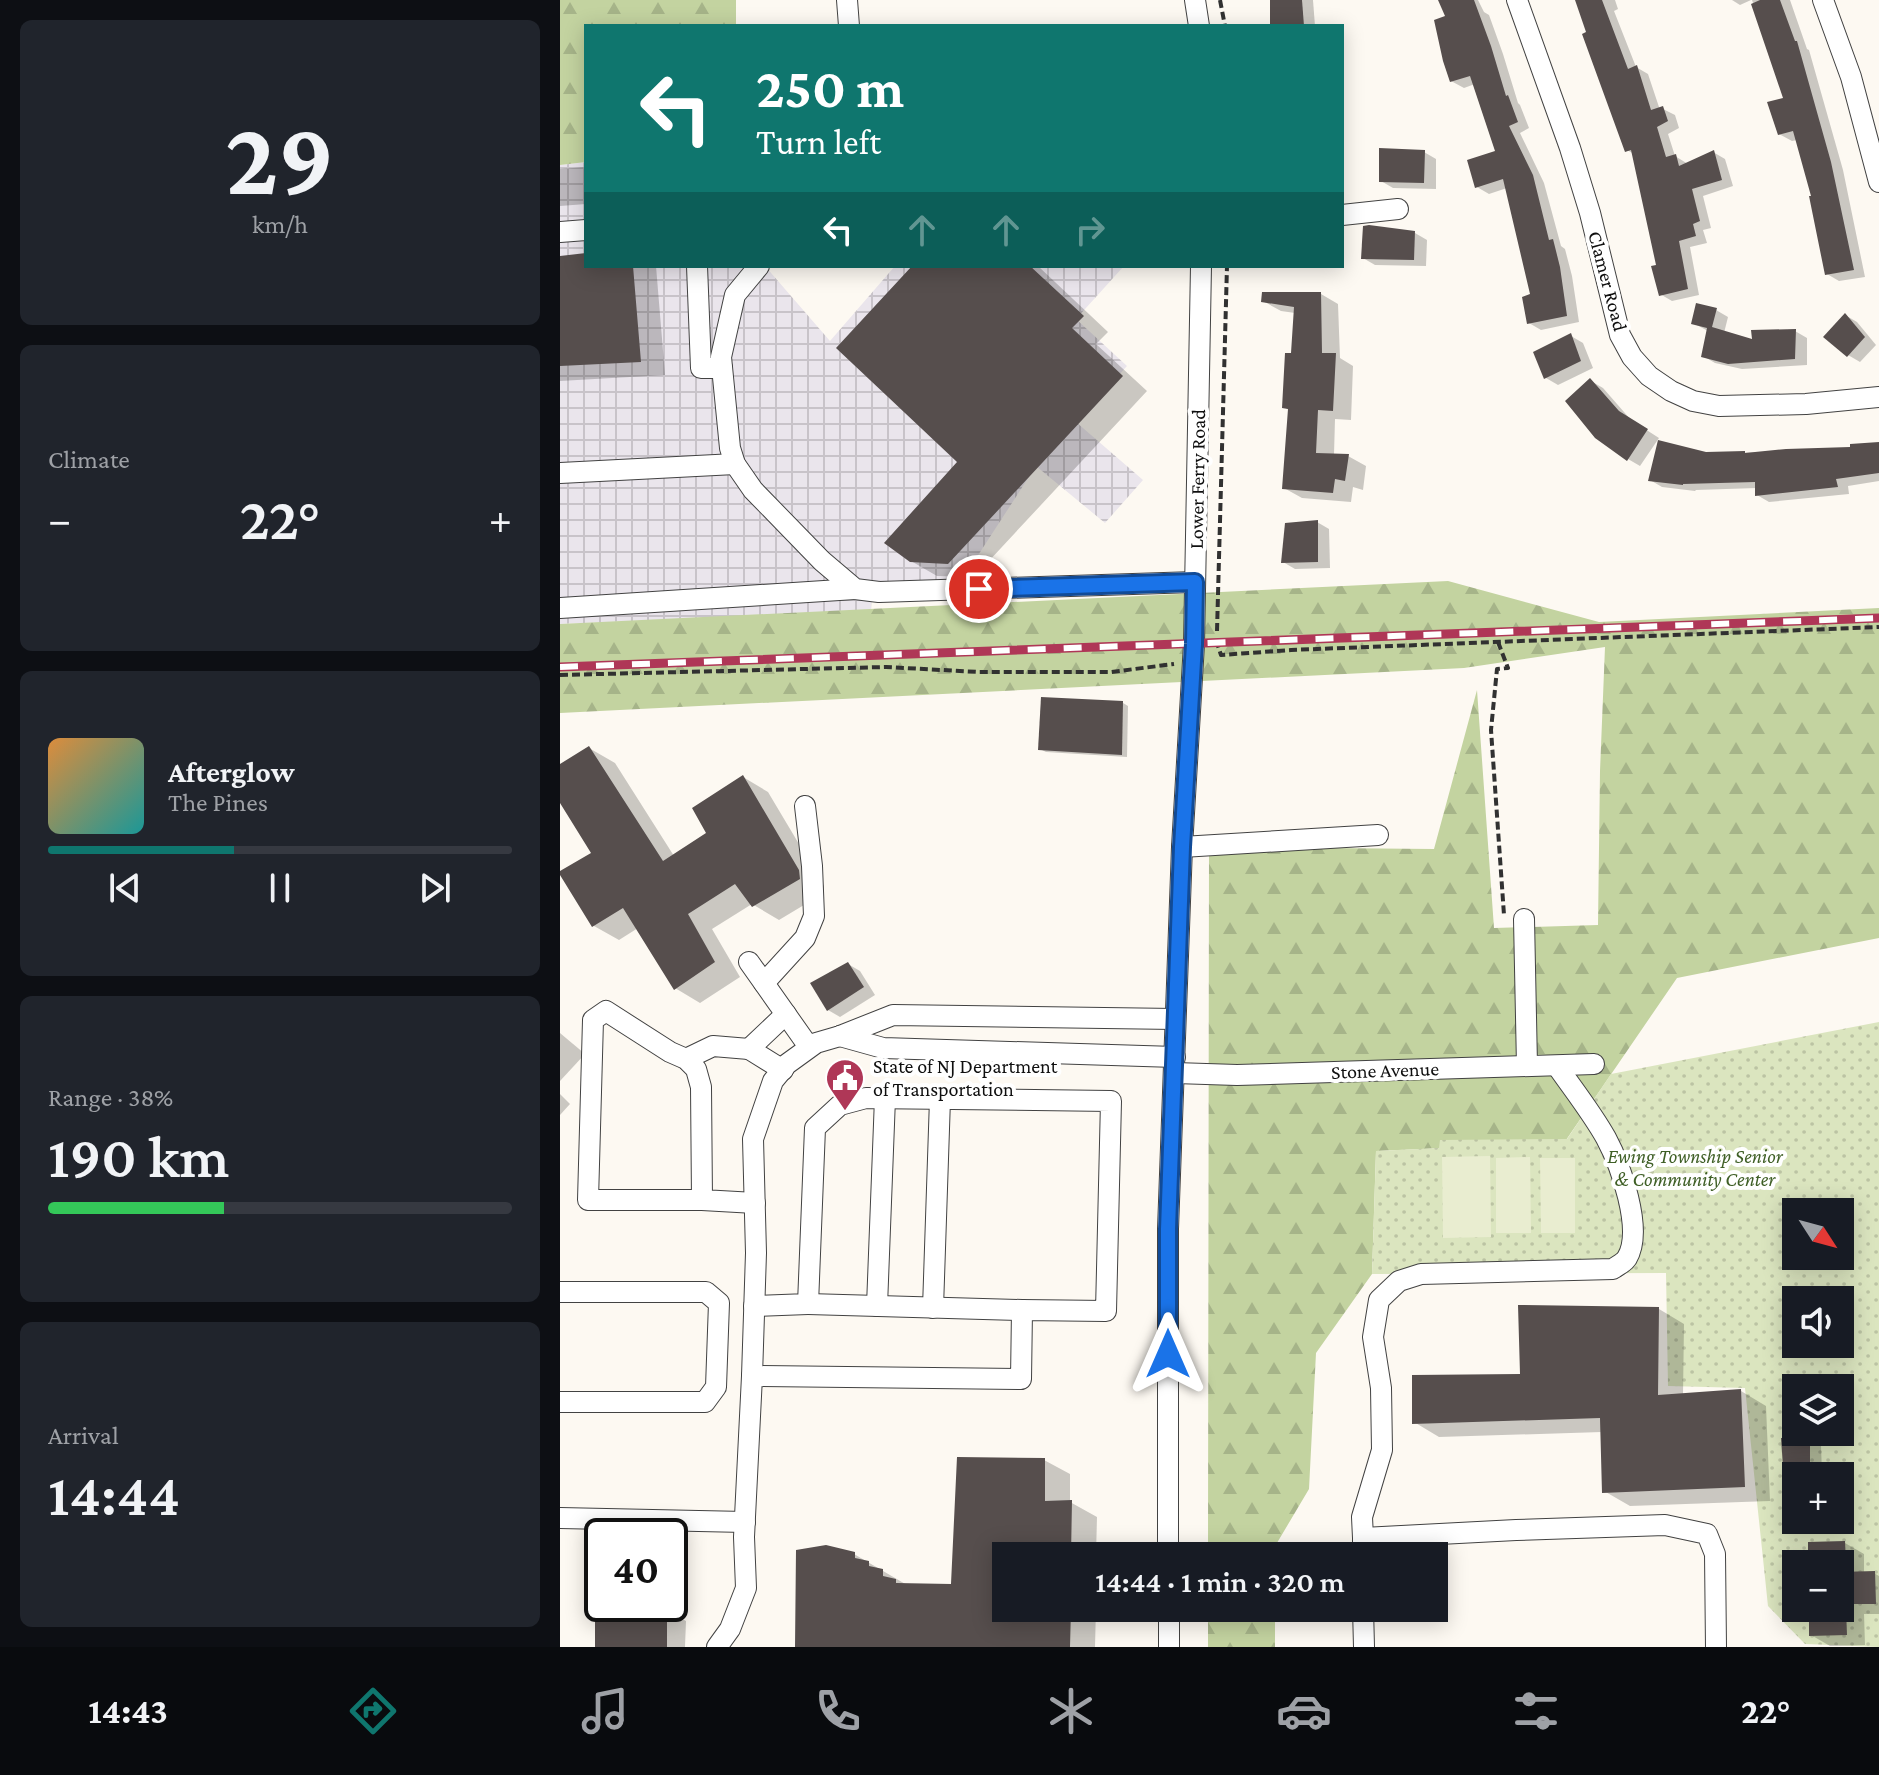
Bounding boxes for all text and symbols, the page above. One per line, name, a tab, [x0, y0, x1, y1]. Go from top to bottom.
icon: left	[624, 56, 728, 160]
text: 250 m	[756, 57, 904, 119]
text: 29	[225, 100, 335, 215]
text: Turn left	[756, 122, 881, 162]
icon: left	[816, 208, 860, 252]
icon: ahead	[900, 208, 944, 252]
icon: ahead	[984, 208, 1028, 252]
icon: right	[1068, 208, 1112, 252]
text: km/h	[252, 210, 308, 239]
street label: Clamer Road	[1584, 229, 1632, 334]
street label: Lower Ferry Road	[1185, 408, 1210, 549]
text: Climate	[48, 445, 130, 474]
text: 22°	[240, 485, 320, 552]
text: −	[48, 495, 71, 543]
text: +	[489, 495, 512, 543]
pin	[945, 555, 1013, 623]
icon: arrive	[957, 567, 1001, 611]
text: Afterglow	[168, 755, 295, 788]
text: The Pines	[168, 788, 268, 817]
icon: previous	[103, 866, 147, 910]
icon: pause	[258, 866, 302, 910]
icon: next	[413, 866, 457, 910]
place label: State of NJ Department of Transportation	[873, 1055, 1058, 1101]
public building icon: State of NJ Department of Transportation	[824, 1057, 866, 1112]
street label: Stone Avenue	[1331, 1057, 1440, 1083]
text: Range · 38%	[48, 1083, 173, 1112]
text: 190 km	[48, 1123, 229, 1190]
park label: Ewing Township Senior & Community Center	[1607, 1145, 1784, 1191]
north arrow	[1782, 1198, 1854, 1270]
map controls	[1782, 1198, 1854, 1622]
button: sound	[1782, 1286, 1854, 1358]
position arrow	[1126, 1312, 1210, 1396]
button: layers	[1782, 1374, 1854, 1446]
text: Arrival	[48, 1421, 119, 1450]
text: 14:44	[48, 1461, 180, 1528]
button: +	[1782, 1462, 1854, 1534]
speed limit sign: 40	[584, 1518, 688, 1622]
button: −	[1782, 1550, 1854, 1622]
text: 14:44 · 1 min · 320 m	[1095, 1565, 1345, 1598]
icon: directions	[345, 1683, 401, 1739]
icon: music	[577, 1683, 633, 1739]
icon: phone	[810, 1683, 866, 1739]
icon: climate	[1043, 1683, 1099, 1739]
icon: car	[1276, 1683, 1332, 1739]
icon: filters	[1508, 1683, 1564, 1739]
text: 14:43	[88, 1691, 168, 1731]
text: 22°	[1741, 1691, 1791, 1731]

